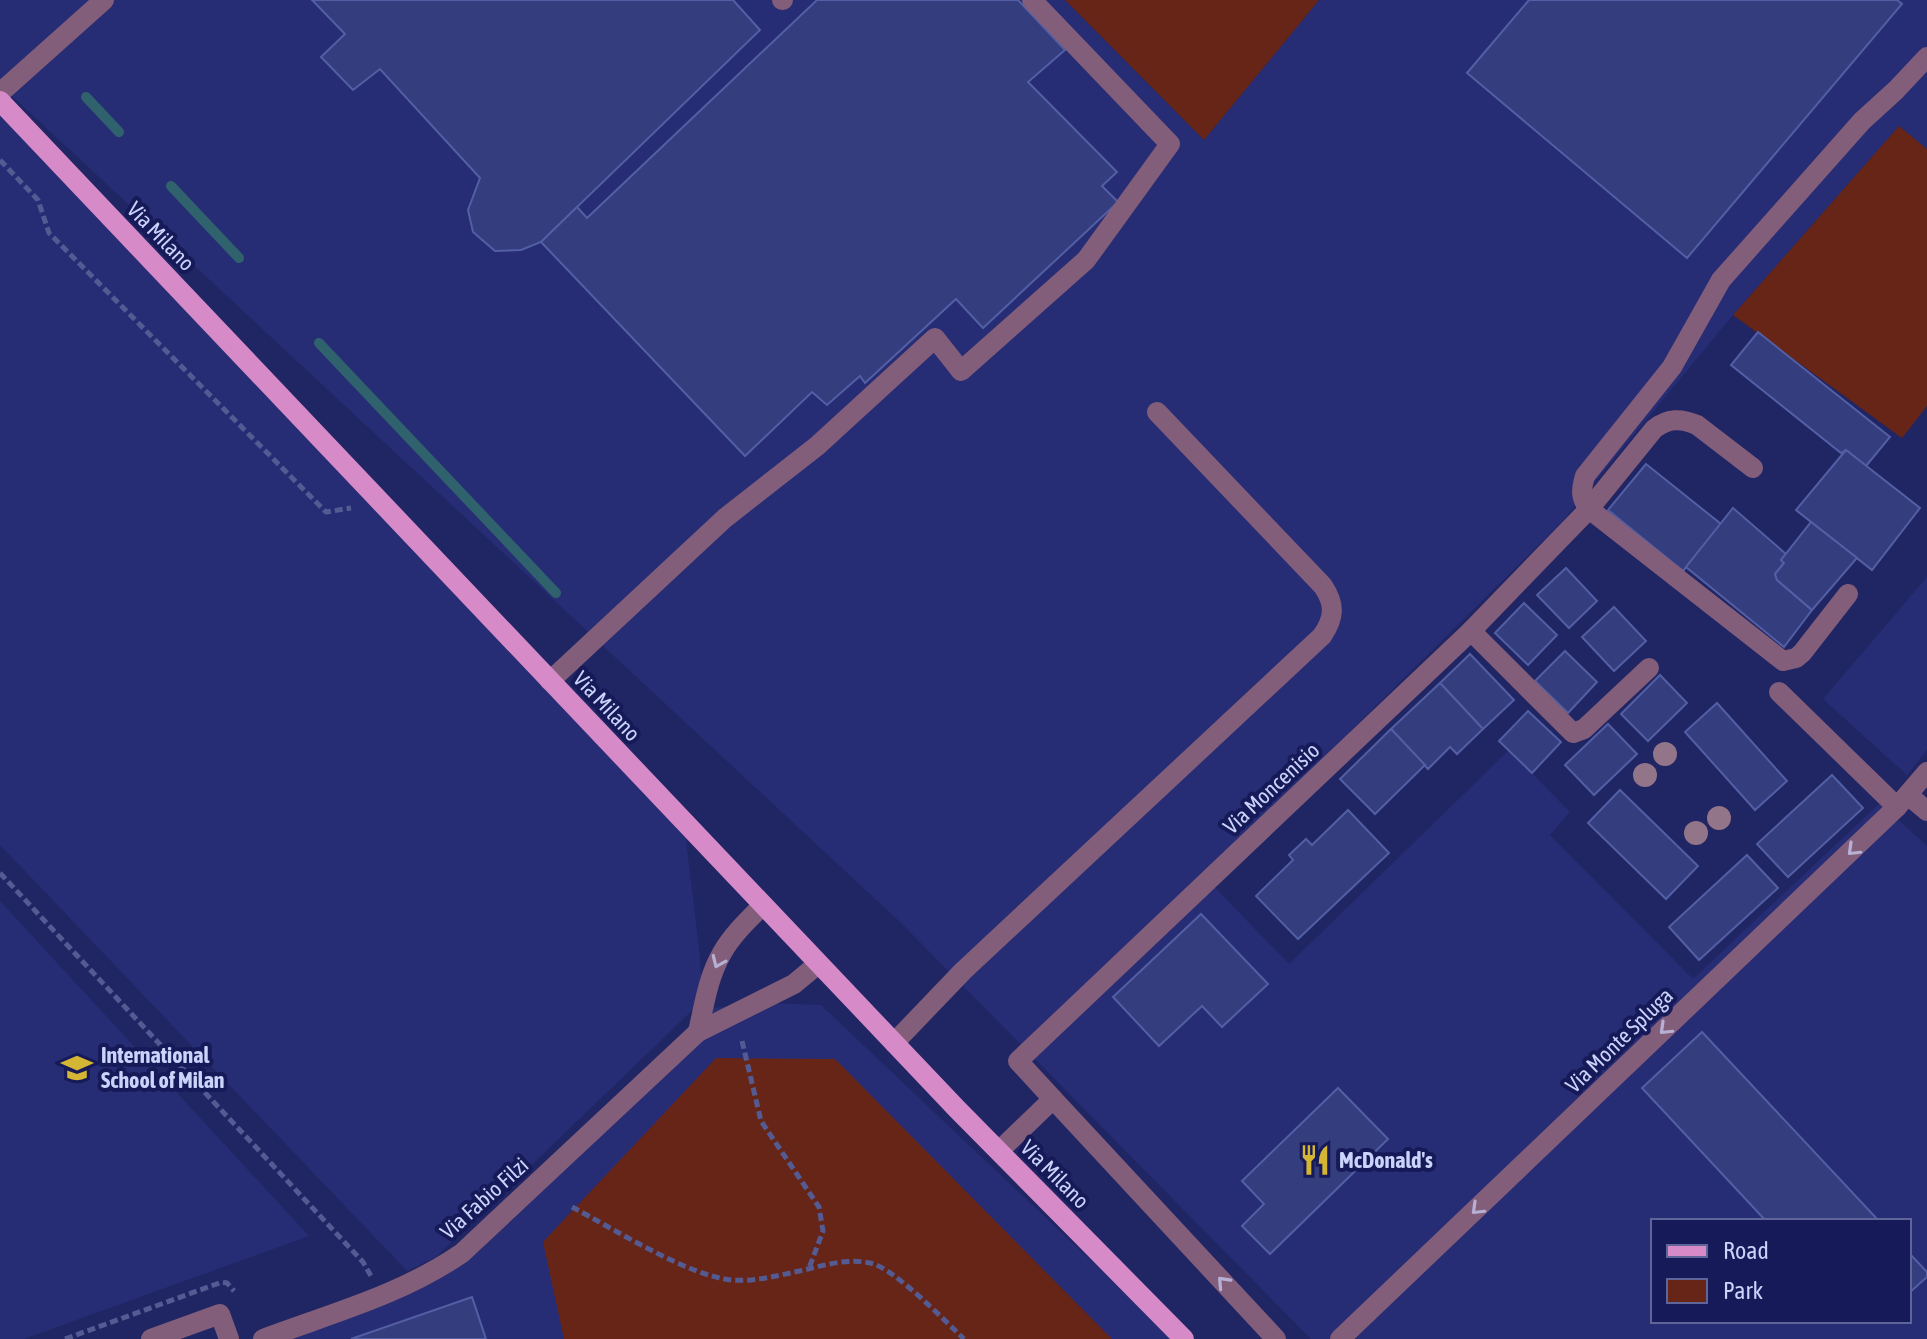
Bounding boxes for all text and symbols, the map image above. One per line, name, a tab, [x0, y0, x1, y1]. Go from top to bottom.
street label: Via Milano	[122, 196, 200, 276]
street label: Via Milano	[568, 666, 646, 746]
street label: Via Moncenisio	[1218, 737, 1324, 839]
one-way arrow	[1848, 840, 1862, 855]
one-way arrow	[712, 954, 728, 969]
street label: Via Monte Spluga	[1560, 982, 1678, 1098]
one-way arrow	[1660, 1020, 1674, 1034]
place label: International School of Milan	[101, 1042, 225, 1093]
school or university icon: International School of Milan	[60, 1051, 94, 1085]
street label: Via Milano	[1015, 1134, 1095, 1214]
restaurant icon: McDonald's	[1298, 1143, 1332, 1177]
place label: McDonald's	[1339, 1147, 1433, 1173]
street label: Via Fabio Filzi	[435, 1152, 533, 1244]
one-way arrow	[1471, 1199, 1486, 1213]
legend	[1651, 1219, 1911, 1323]
text: Road	[1723, 1237, 1769, 1264]
one-way arrow	[1218, 1277, 1232, 1291]
text: Park	[1723, 1277, 1764, 1304]

